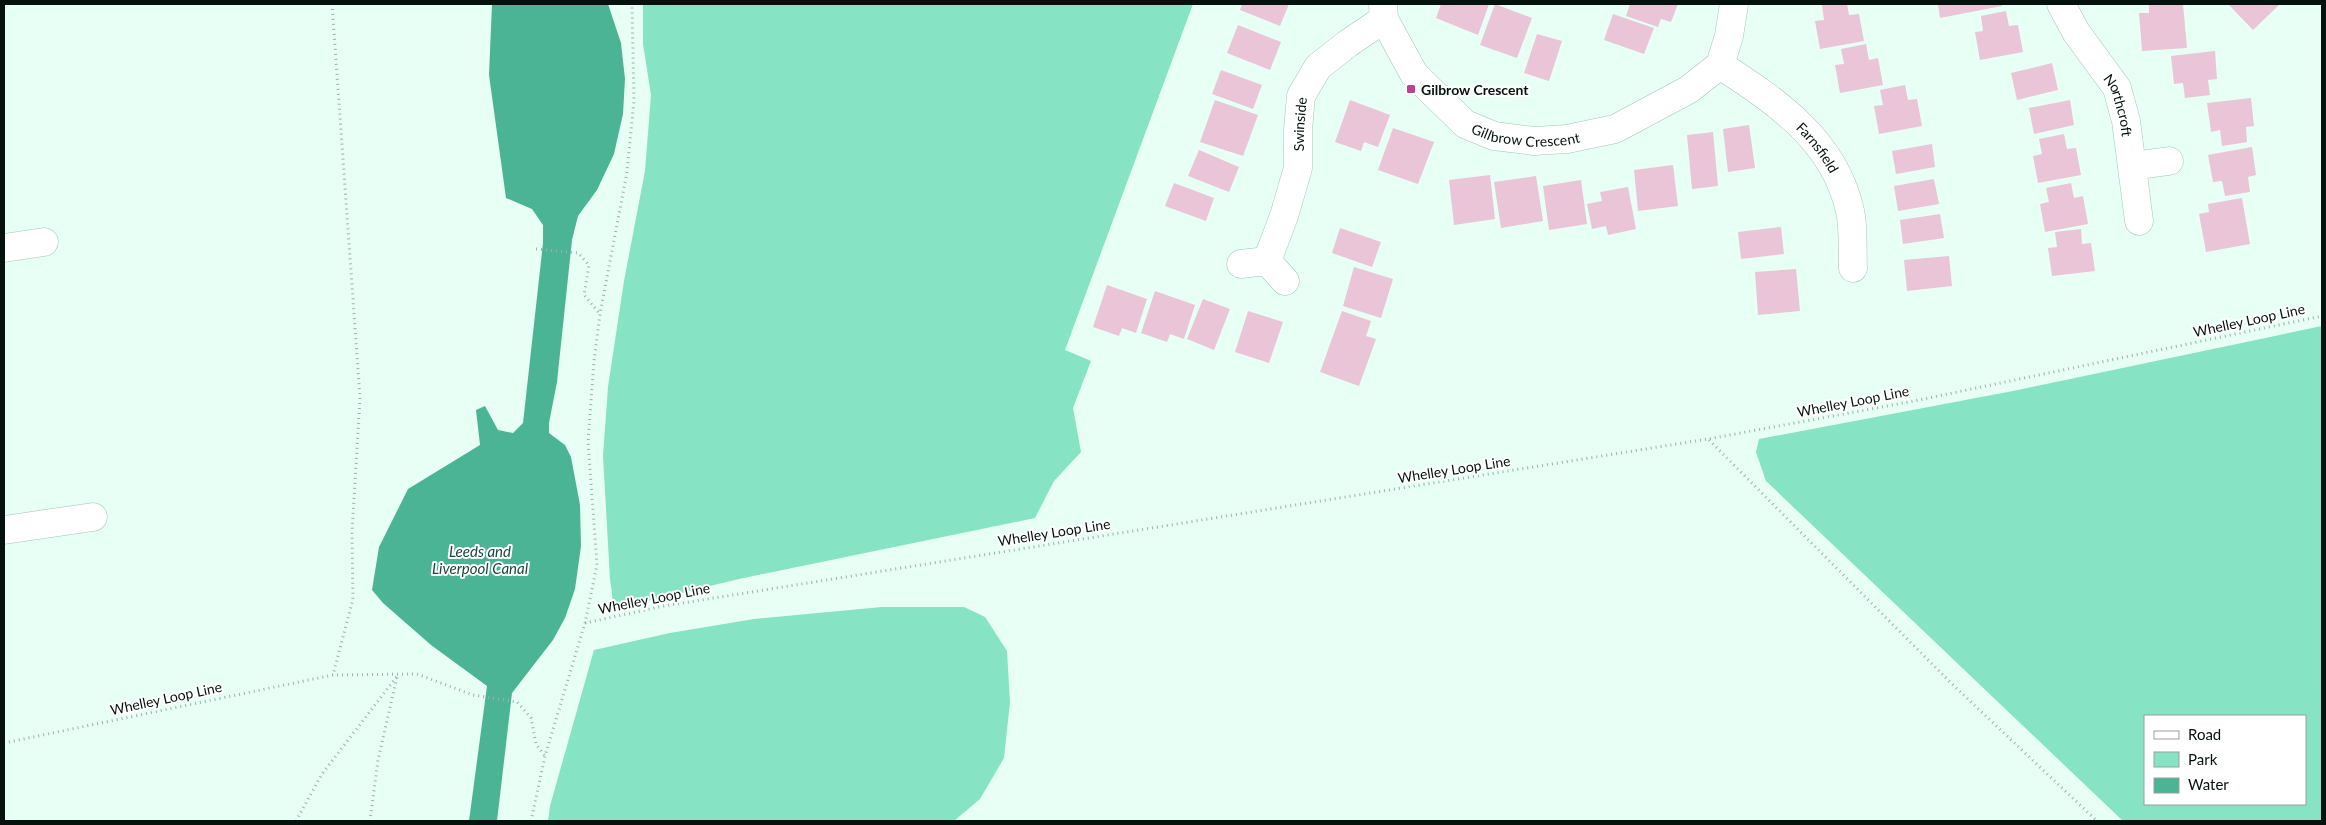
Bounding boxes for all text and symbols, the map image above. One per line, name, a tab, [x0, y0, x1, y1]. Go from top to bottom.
street label: Northcroft	[2101, 70, 2136, 138]
place label: Gilbrow Crescent	[1421, 81, 1529, 98]
marker: Gilbrow Crescent	[1405, 83, 1417, 95]
street label: Swinside	[1290, 96, 1309, 151]
street label: Farnsfield	[1793, 118, 1843, 175]
street label: Gillbrow Crescent	[1469, 119, 1581, 150]
street label: Whelley Loop Line	[2192, 300, 2306, 340]
street label: Whelley Loop Line	[1796, 382, 1910, 420]
street label: Whelley Loop Line	[1397, 452, 1511, 486]
street label: Whelley Loop Line	[997, 515, 1111, 549]
water label: Leeds and Liverpool Canal	[432, 542, 529, 577]
street label: Whelley Loop Line	[597, 579, 711, 617]
street label: Whelley Loop Line	[109, 678, 223, 718]
legend	[2144, 715, 2306, 805]
text: Road	[2188, 725, 2221, 743]
text: Park	[2188, 750, 2218, 768]
text: Water	[2188, 775, 2229, 793]

